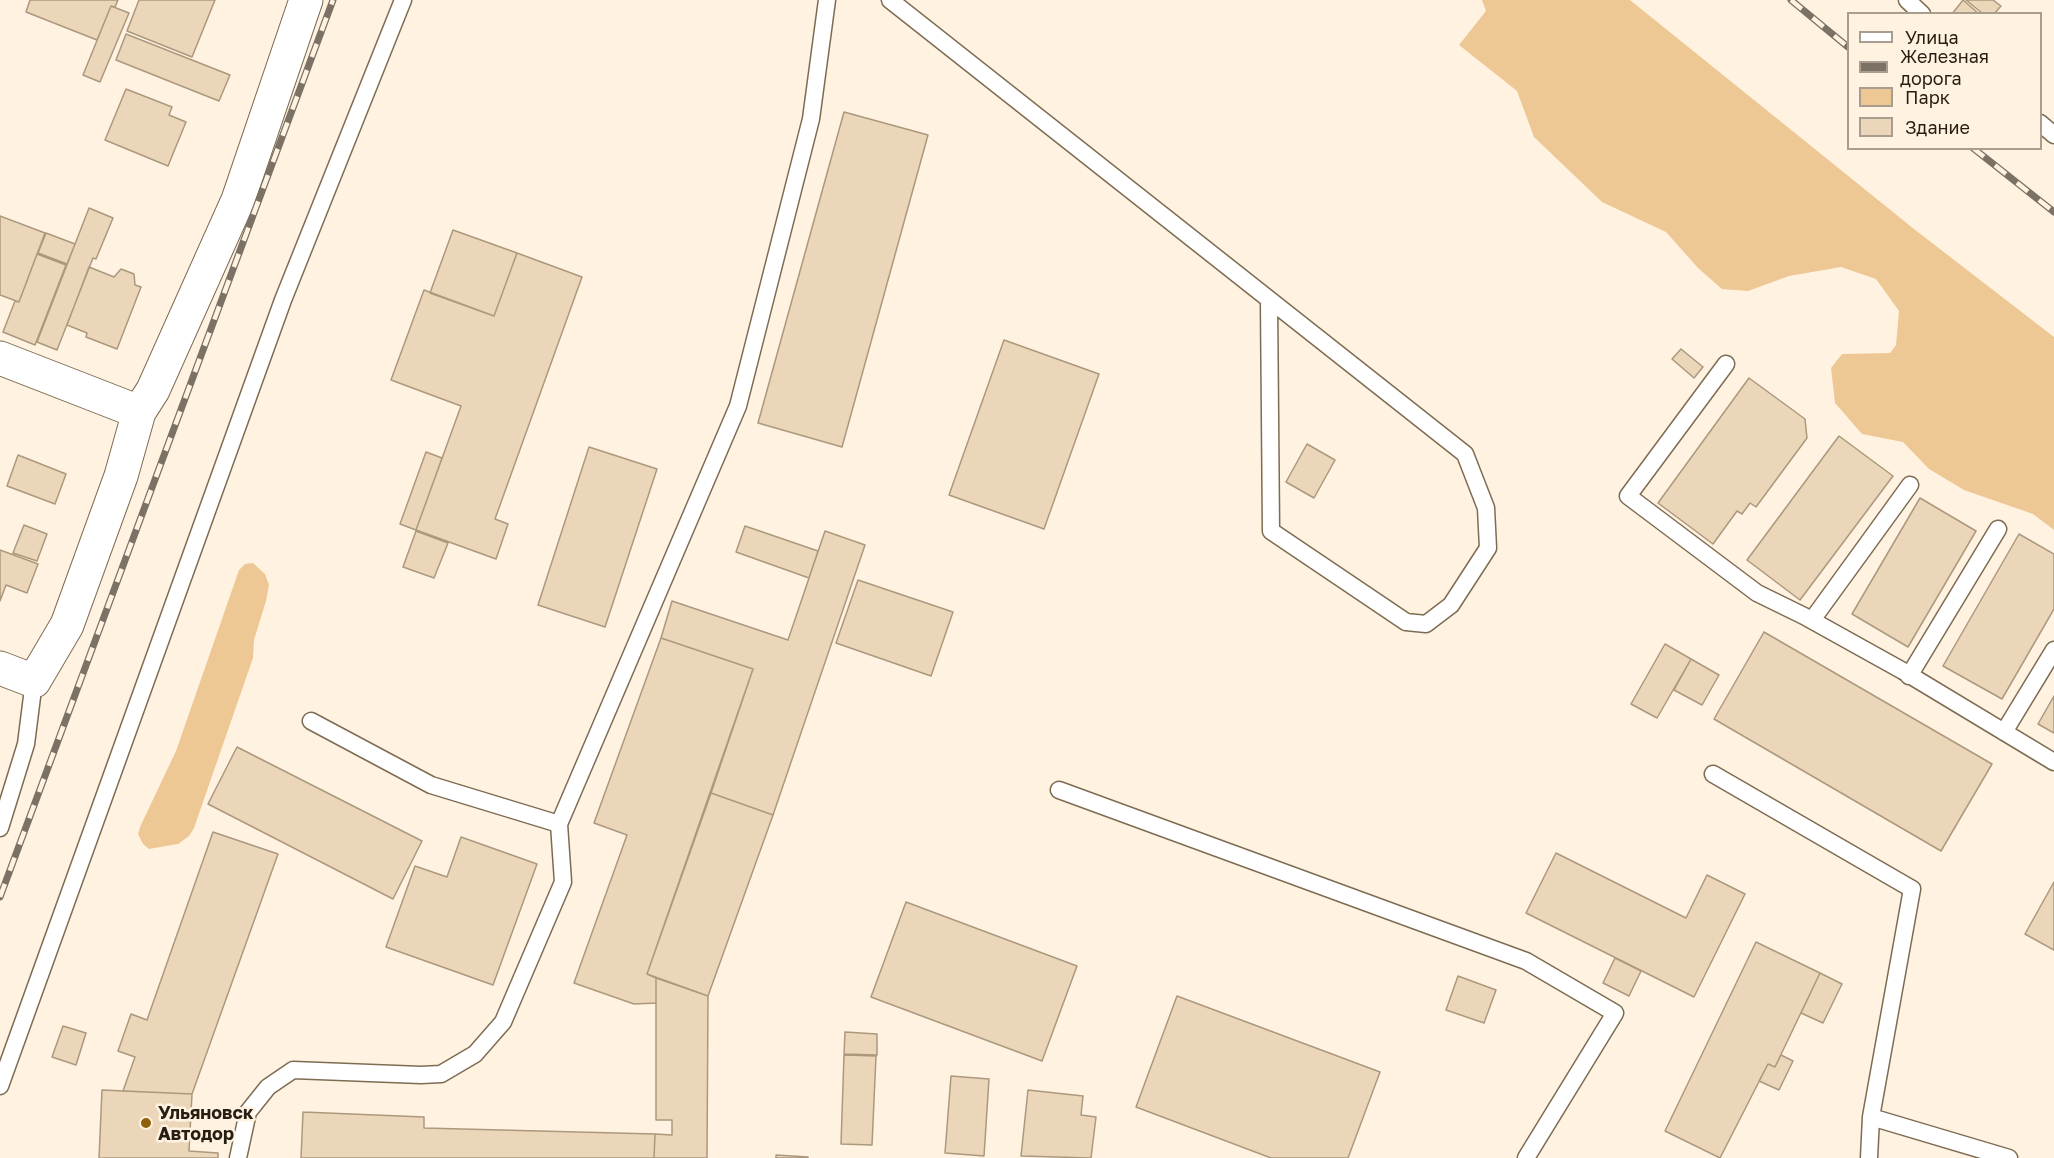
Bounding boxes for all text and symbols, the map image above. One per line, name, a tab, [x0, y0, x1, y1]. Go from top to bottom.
legend	[1847, 12, 2042, 150]
text: Улица	[1905, 26, 1959, 48]
text: Железная дорога	[1900, 45, 1989, 89]
text: Парк	[1905, 86, 1950, 108]
text: Здание	[1905, 116, 1970, 138]
place label: Ульяновск Автодор	[158, 1102, 253, 1144]
marker: Ульяновск Автодор	[139, 1116, 153, 1130]

